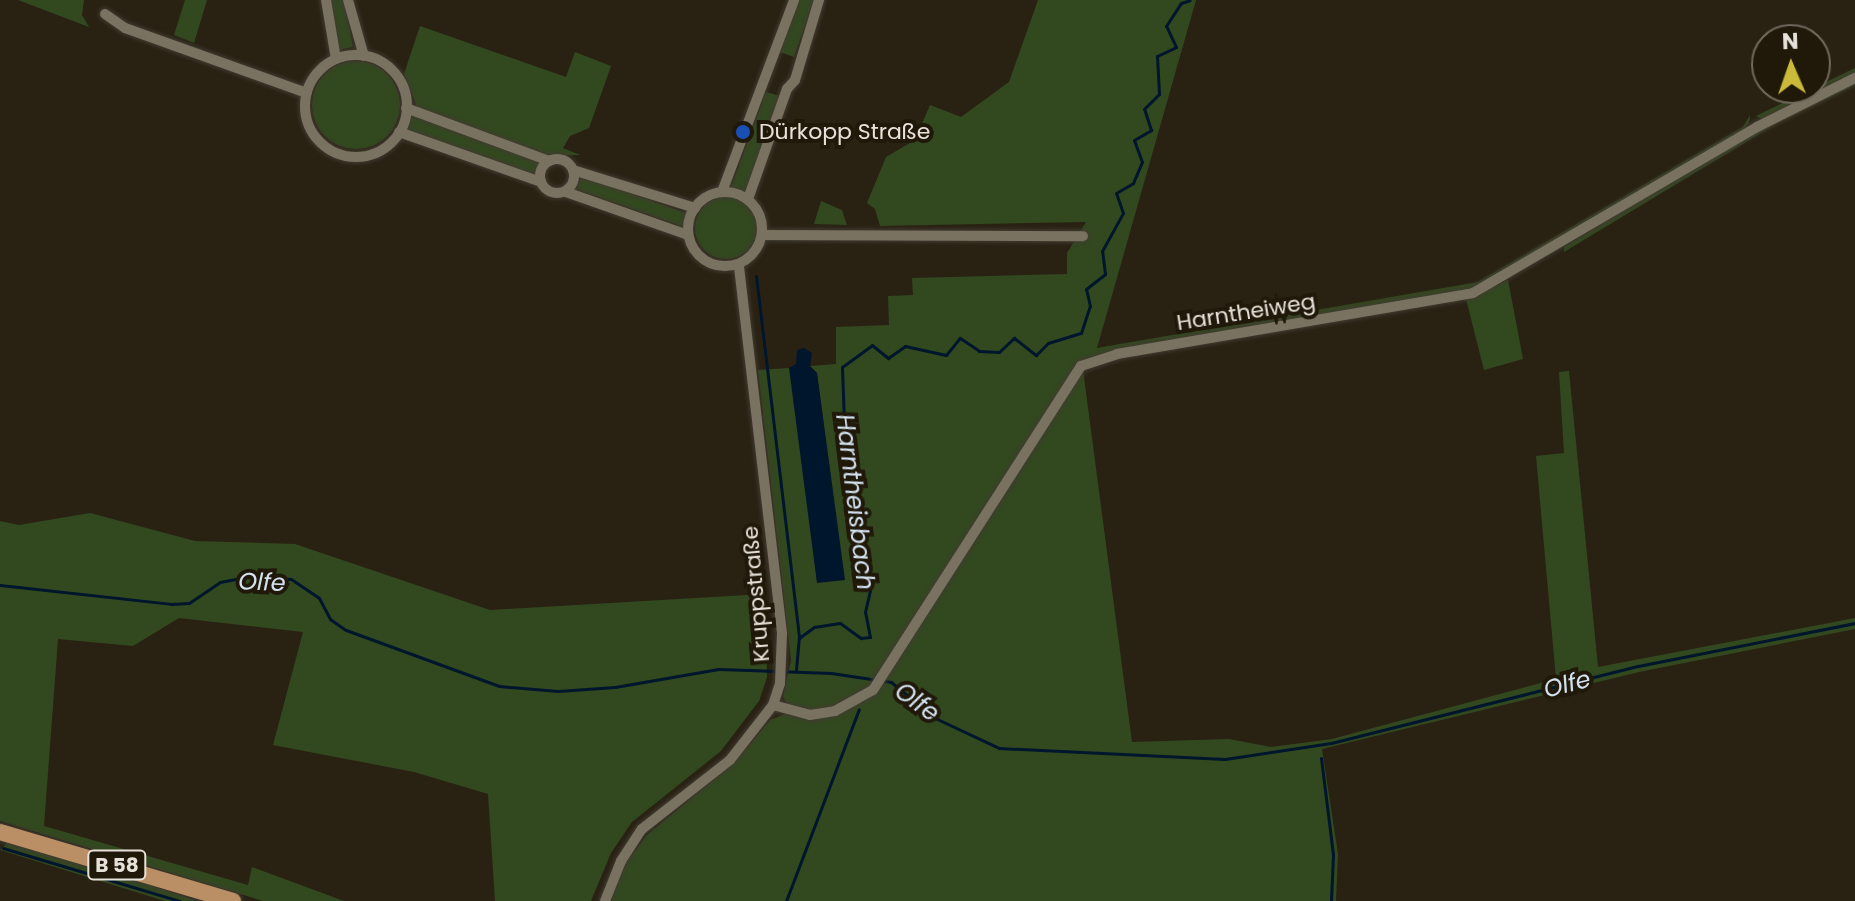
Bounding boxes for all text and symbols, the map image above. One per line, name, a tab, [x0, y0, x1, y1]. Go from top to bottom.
north arrow	[1751, 24, 1831, 104]
text: N	[1781, 26, 1799, 57]
place label: Dürkopp Straße	[759, 119, 930, 145]
marker: Dürkopp Straße	[734, 123, 752, 141]
street label: Harntheiweg	[1175, 288, 1317, 336]
water label: Harntheisbach	[830, 412, 880, 592]
street label: Kruppstraße	[737, 525, 775, 663]
water label: Olfe	[238, 567, 286, 597]
water label: Olfe	[1540, 664, 1594, 704]
water label: Olfe	[889, 676, 945, 728]
road number: B 58	[87, 849, 147, 881]

